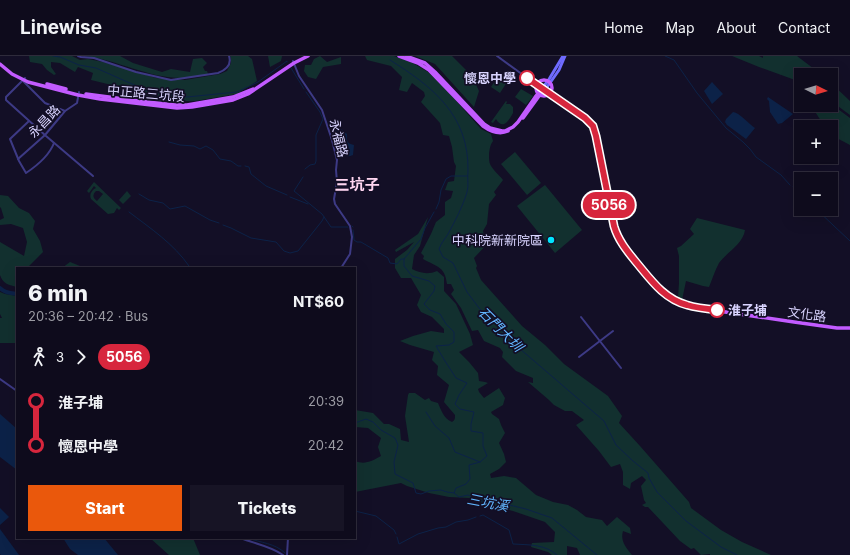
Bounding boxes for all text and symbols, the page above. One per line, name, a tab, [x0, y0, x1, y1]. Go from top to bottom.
text: Linewise	[20, 16, 102, 39]
text: Home	[604, 19, 643, 36]
text: Map	[665, 19, 695, 36]
text: About	[717, 19, 756, 36]
text: Contact	[778, 19, 830, 36]
north arrow	[794, 68, 838, 112]
map controls	[794, 68, 838, 216]
place label: 懷恩中學	[464, 70, 516, 86]
marker: 懷恩中學	[519, 70, 535, 86]
street label: 中正路三坑段	[106, 82, 186, 104]
street label: 永昌路	[25, 101, 63, 141]
street label: 永福路	[327, 117, 351, 159]
button: +	[794, 120, 838, 164]
button: −	[794, 172, 838, 216]
district label: 三坑子	[334, 175, 380, 194]
line badge: 5056	[581, 192, 637, 218]
text: 5056	[591, 196, 627, 213]
place label: 中科院新新院區	[452, 232, 543, 248]
marker: 中科院新新院區	[546, 235, 556, 245]
text: 6 min	[28, 280, 88, 306]
text: NT$60	[293, 292, 344, 311]
marker: 淮子埔	[709, 302, 725, 318]
place label: 淮子埔	[728, 302, 767, 318]
water label: 石門大圳	[475, 303, 528, 356]
street label: 文化路	[787, 303, 827, 325]
text: 20:36 – 20:42 · Bus	[28, 308, 148, 324]
icon: walk	[28, 346, 50, 368]
icon: forward	[70, 346, 92, 368]
text: 5056	[106, 348, 142, 365]
text: 3	[56, 349, 64, 365]
text: 淮子埔	[58, 393, 103, 412]
text: 20:39	[308, 393, 344, 409]
text: 懷恩中學	[58, 437, 118, 456]
text: 20:42	[308, 437, 344, 453]
button: Start	[28, 485, 182, 531]
button: Tickets	[190, 485, 344, 531]
water label: 三坑溪	[466, 490, 512, 515]

